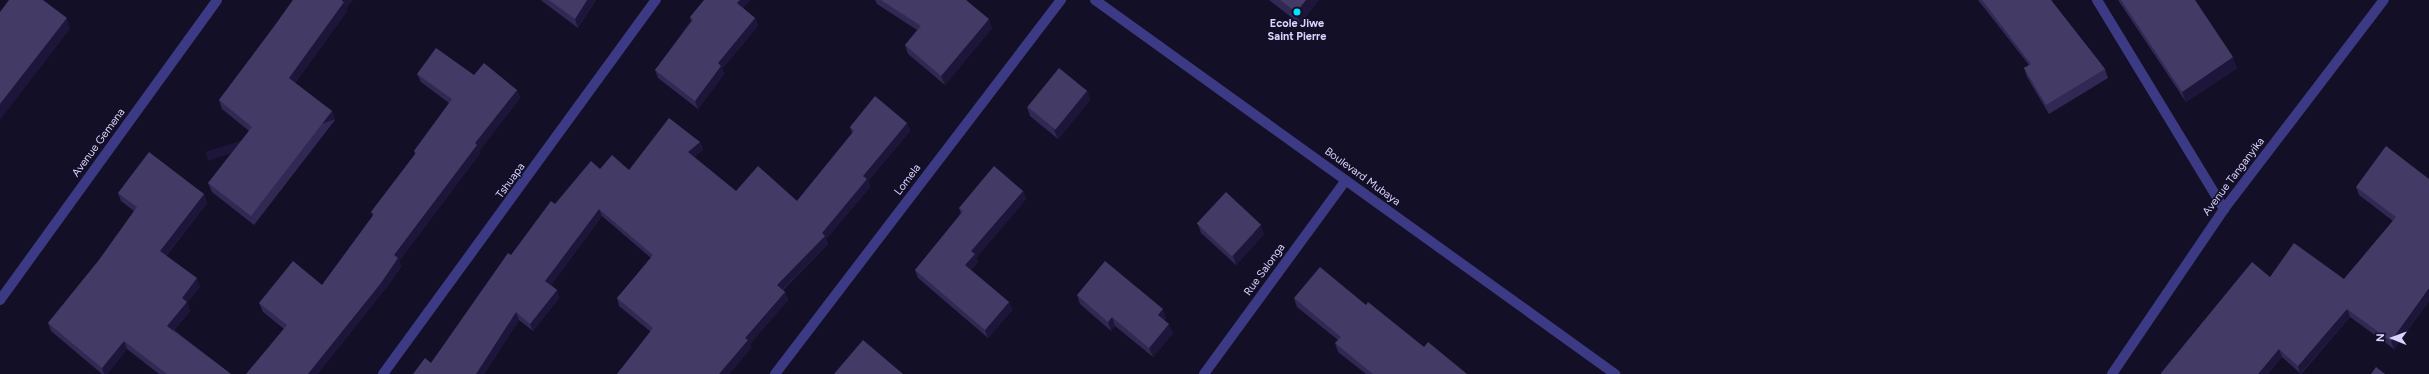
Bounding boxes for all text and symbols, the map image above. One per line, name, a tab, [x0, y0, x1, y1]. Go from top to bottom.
marker: Ecole Jiwe Saint Pierre	[1292, 7, 1302, 17]
place label: Ecole Jiwe Saint Pierre	[1268, 18, 1326, 44]
street label: Avenue Gemena	[70, 106, 128, 180]
street label: Avenue Tanganyika	[2200, 135, 2268, 219]
street label: Boulevard Mubaya	[1322, 145, 1402, 209]
street label: Tshuapa	[494, 161, 528, 201]
street label: Lomela	[892, 162, 924, 198]
street label: Rue Salonga	[1242, 241, 1288, 299]
north arrow	[2373, 318, 2413, 358]
text: N	[2374, 333, 2387, 342]

